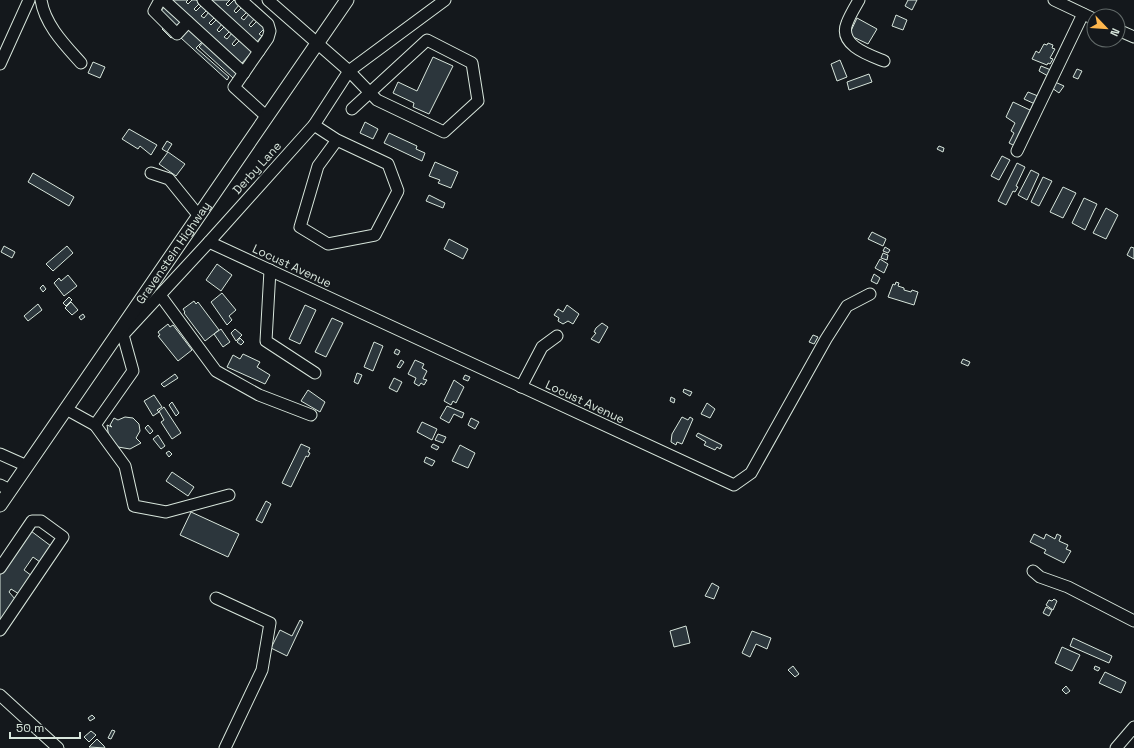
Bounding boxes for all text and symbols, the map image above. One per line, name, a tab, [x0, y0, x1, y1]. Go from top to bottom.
north arrow	[1086, 8, 1126, 48]
text: N	[1107, 26, 1123, 39]
street label: Derby Lane	[229, 138, 285, 198]
street label: Gravenstein Highway	[132, 198, 214, 307]
street label: Locust Avenue	[250, 241, 334, 291]
street label: Locust Avenue	[543, 377, 627, 427]
scale bar	[10, 714, 80, 740]
text: 50 m	[16, 720, 44, 736]

